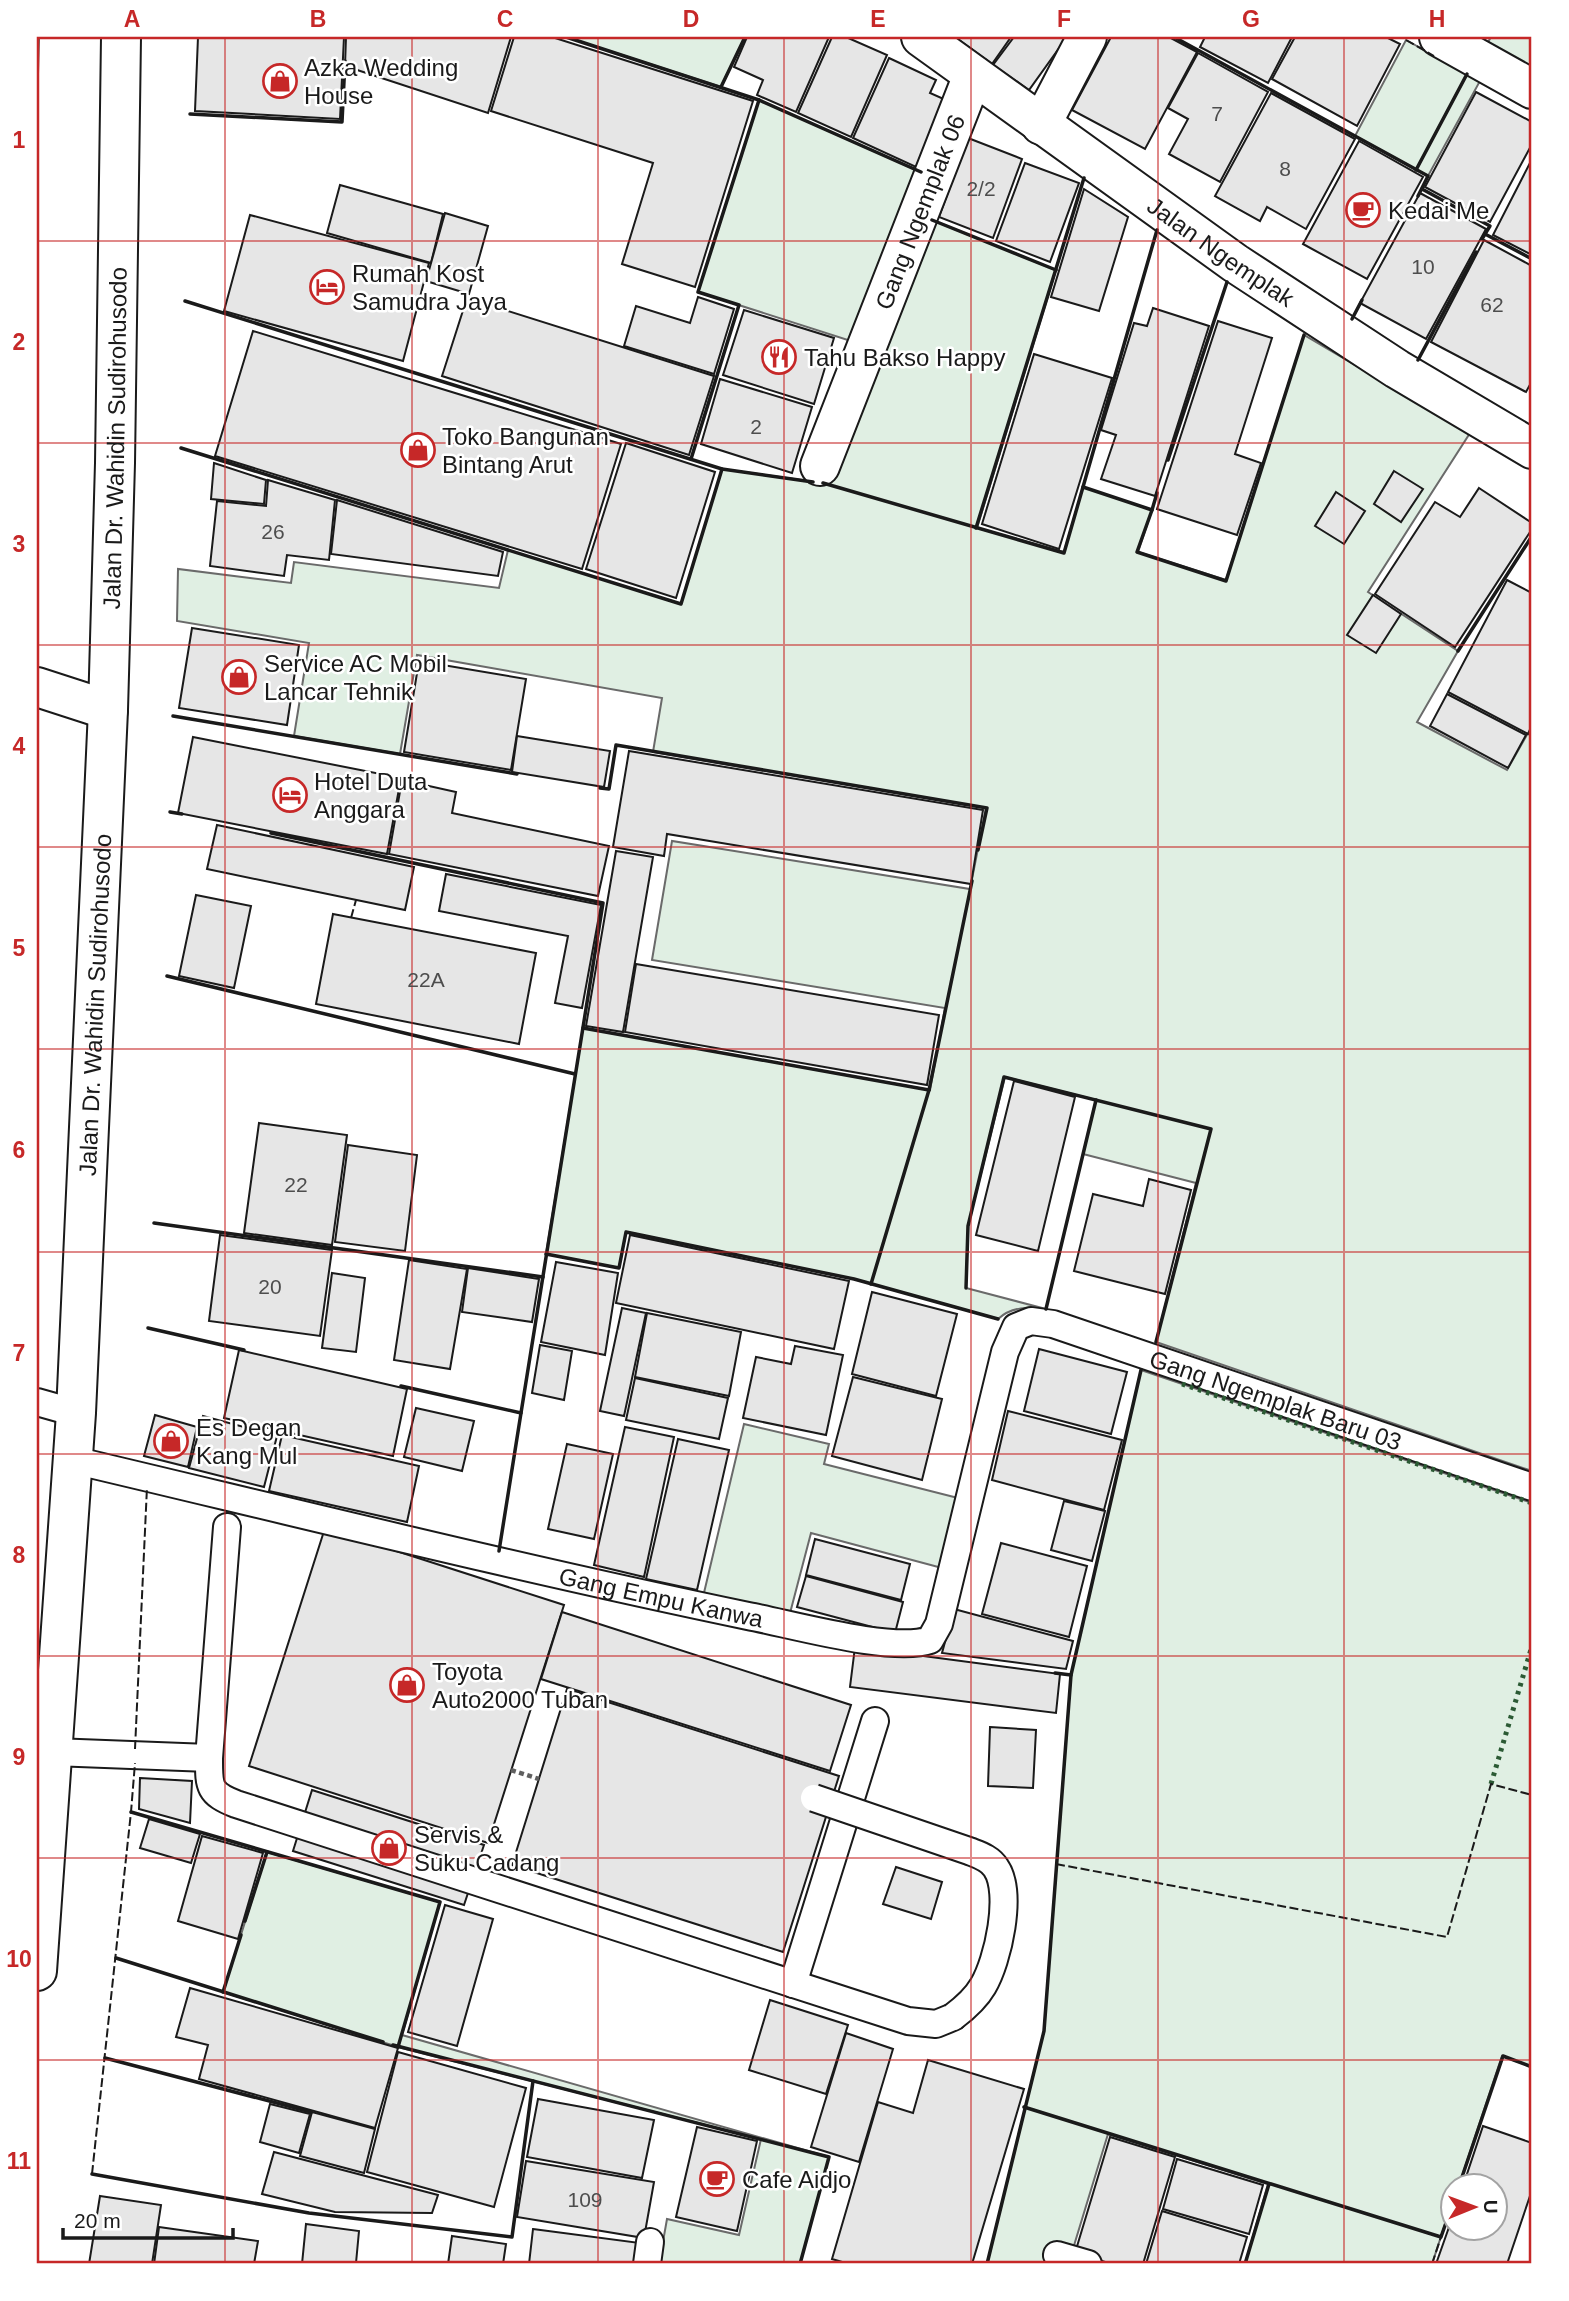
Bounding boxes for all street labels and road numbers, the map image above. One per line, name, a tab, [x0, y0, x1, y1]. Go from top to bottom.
street label: Gang Ngemplak 06	[869, 110, 970, 313]
street label: Jalan Ngemplak	[1143, 191, 1300, 312]
street label: Jalan Dr. Wahidin Sudirohusodo	[97, 267, 131, 610]
street label: Jalan Dr. Wahidin Sudirohusodo	[73, 833, 116, 1176]
street label: Gang Ngemplak Baru 03	[1146, 1344, 1405, 1455]
street label: Gang Empu Kanwa	[557, 1562, 766, 1632]

